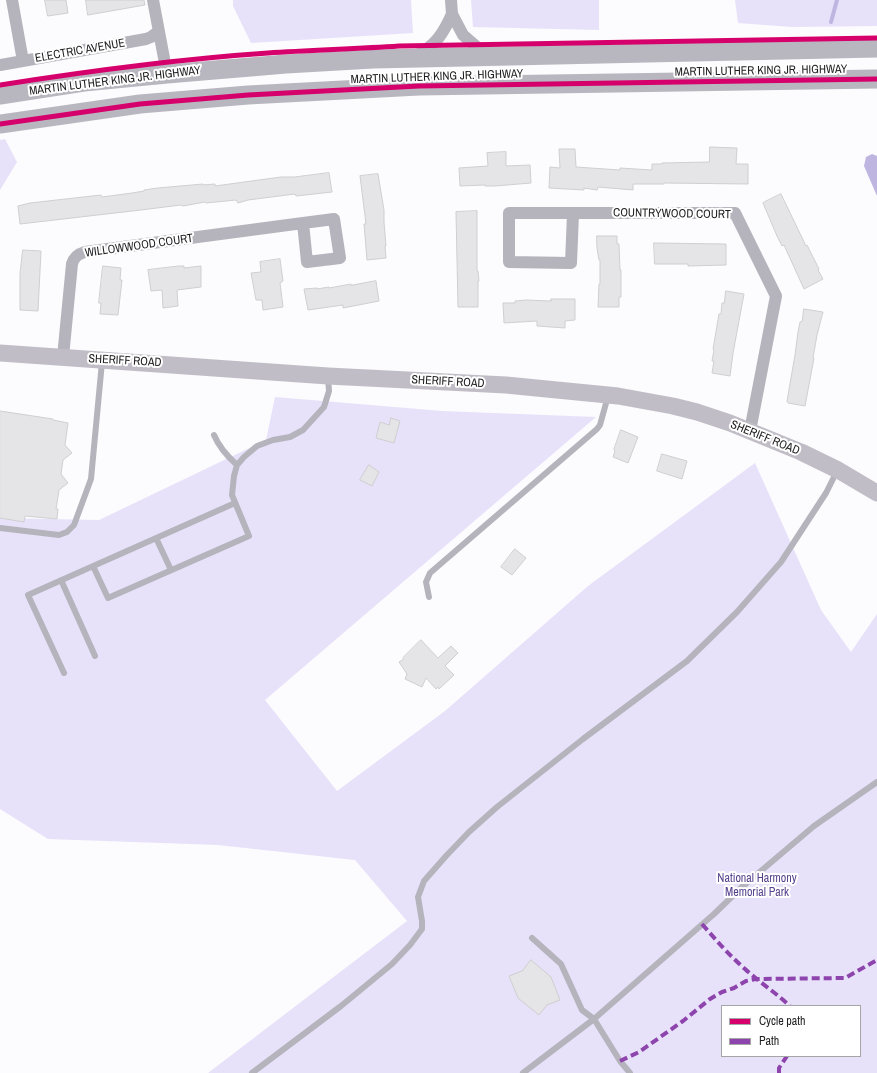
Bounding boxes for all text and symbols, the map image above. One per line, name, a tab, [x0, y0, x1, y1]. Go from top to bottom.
street label: ELECTRIC AVENUE	[34, 36, 126, 66]
street label: MARTIN LUTHER KING JR. HIGHWAY	[675, 62, 847, 80]
street label: MARTIN LUTHER KING JR. HIGHWAY	[28, 63, 202, 99]
street label: MARTIN LUTHER KING JR. HIGHWAY	[350, 67, 524, 87]
street label: COUNTRYWOOD COURT	[613, 206, 731, 222]
street label: WILLOWWOOD COURT	[84, 231, 194, 261]
street label: SHERIFF ROAD	[88, 352, 162, 370]
street label: SHERIFF ROAD	[411, 373, 485, 391]
street label: SHERIFF ROAD	[728, 418, 802, 458]
park label: National Harmony Memorial Park	[717, 872, 797, 900]
legend	[721, 1005, 861, 1057]
text: Cycle path	[759, 1013, 806, 1029]
text: Path	[759, 1033, 779, 1049]

